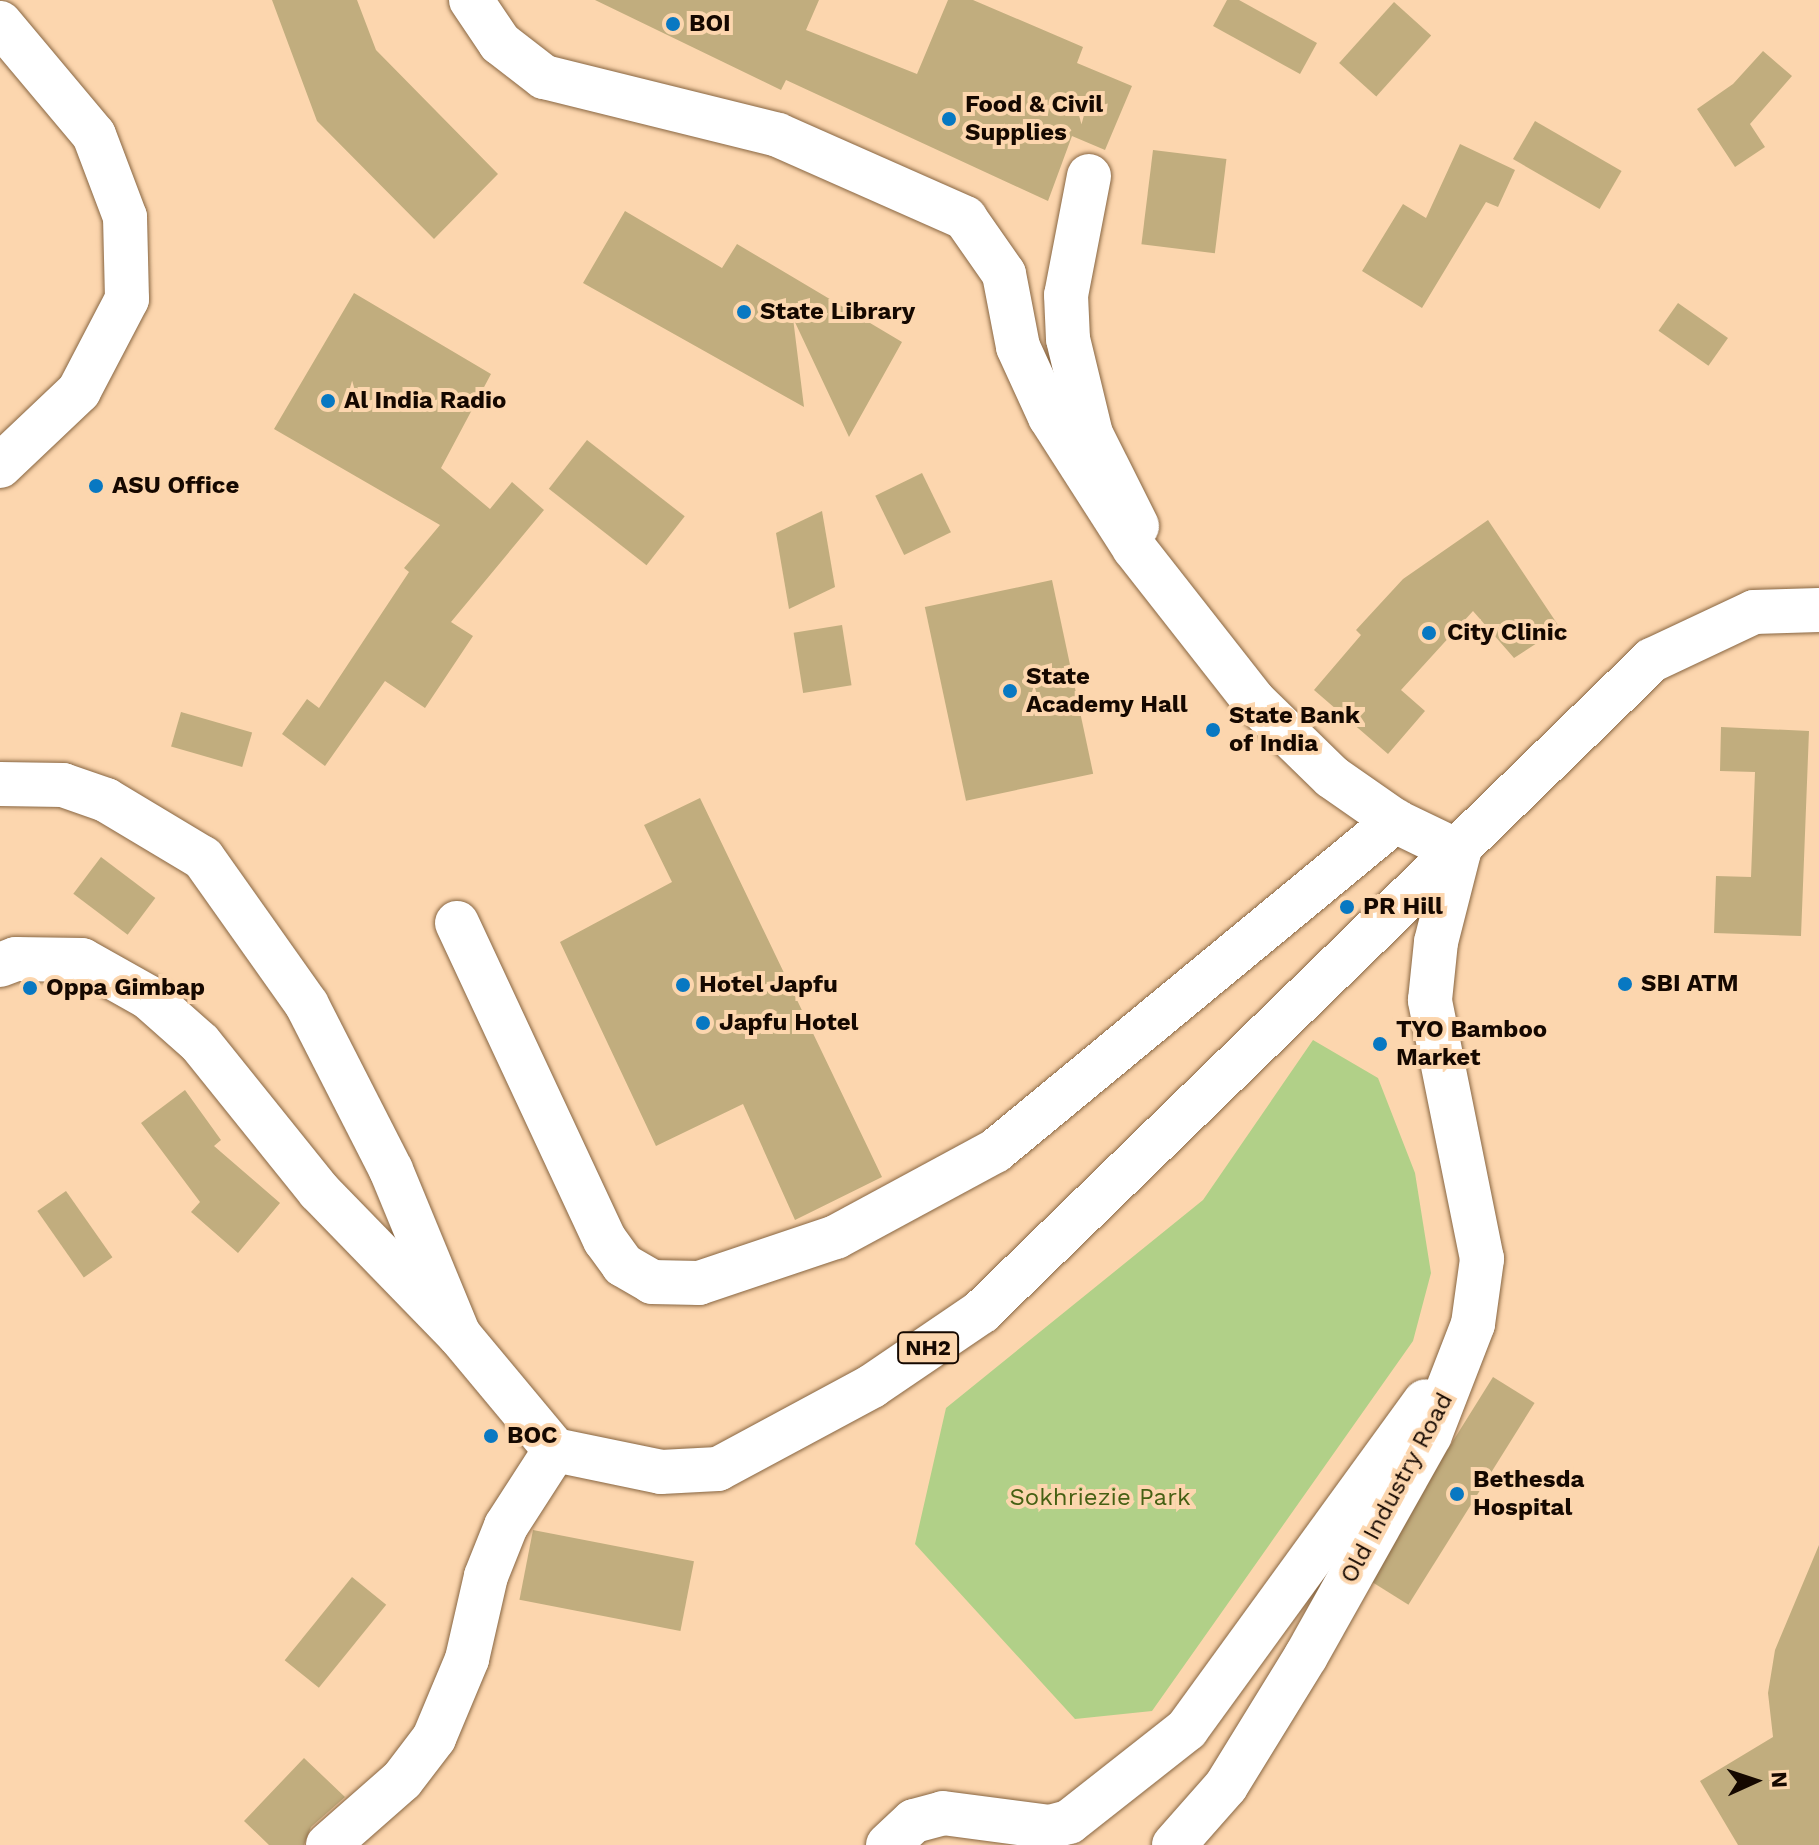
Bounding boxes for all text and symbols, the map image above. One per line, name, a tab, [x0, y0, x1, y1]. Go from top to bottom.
place label: BOI	[689, 10, 731, 38]
marker: BOI	[664, 15, 682, 33]
place label: Food & Civil Supplies	[965, 91, 1103, 147]
marker: Food & Civil Supplies	[940, 110, 958, 128]
place label: State Library	[760, 298, 915, 326]
marker: State Library	[735, 303, 753, 321]
place label: Al India Radio	[344, 387, 507, 415]
marker: Al India Radio	[319, 392, 337, 410]
place label: ASU Office	[112, 472, 239, 500]
marker: ASU Office	[87, 477, 105, 495]
place label: City Clinic	[1447, 619, 1568, 647]
marker: City Clinic	[1418, 622, 1440, 644]
place label: State Academy Hall	[1026, 663, 1188, 719]
marker: State Academy Hall	[1001, 682, 1019, 700]
place label: State Bank of India	[1229, 702, 1360, 758]
marker: State Bank of India	[1204, 721, 1222, 739]
place label: PR Hill	[1363, 893, 1443, 921]
marker: PR Hill	[1338, 898, 1356, 916]
place label: SBI ATM	[1641, 970, 1739, 998]
place label: Hotel Japfu	[699, 971, 838, 999]
place label: Oppa Gimbap	[46, 974, 205, 1002]
marker: SBI ATM	[1616, 975, 1634, 993]
marker: Hotel Japfu	[674, 976, 692, 994]
marker: Oppa Gimbap	[21, 979, 39, 997]
place label: Japfu Hotel	[719, 1009, 858, 1037]
marker: Japfu Hotel	[694, 1014, 712, 1032]
place label: TYO Bamboo Market	[1396, 1016, 1547, 1072]
marker: TYO Bamboo Market	[1371, 1035, 1389, 1053]
road number: NH2	[896, 1330, 960, 1366]
street label: Old Industry Road	[1335, 1388, 1459, 1588]
place label: BOC	[507, 1422, 557, 1450]
marker: BOC	[482, 1427, 500, 1445]
place label: Bethesda Hospital	[1473, 1466, 1584, 1522]
park label: Sokhriezie Park	[1009, 1484, 1191, 1512]
marker: Bethesda Hospital	[1448, 1485, 1466, 1503]
north arrow	[1715, 1741, 1795, 1821]
text: N	[1767, 1771, 1792, 1789]

